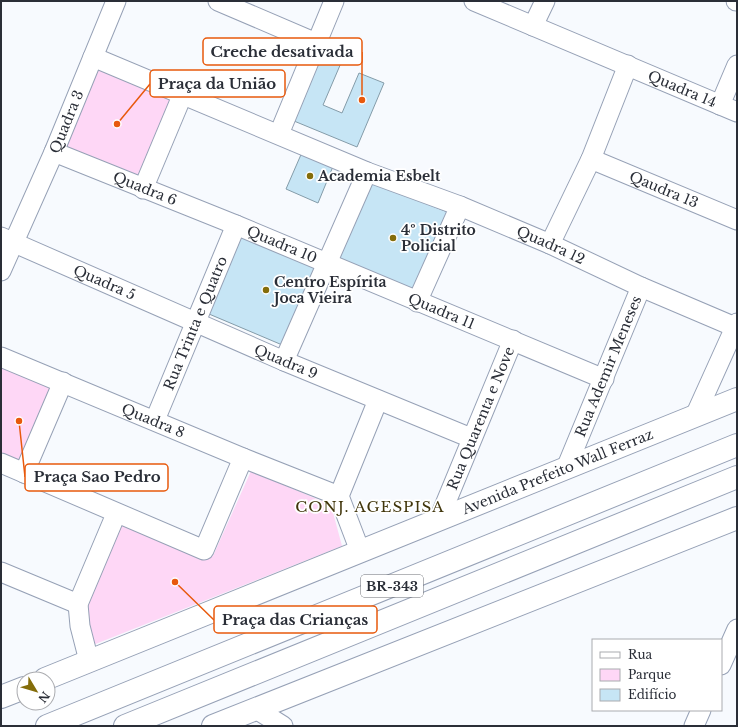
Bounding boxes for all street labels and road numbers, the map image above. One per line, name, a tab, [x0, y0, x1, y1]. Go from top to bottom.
street label: Quadra 14	[645, 66, 719, 111]
street label: Quadra 3	[45, 87, 87, 156]
street label: Qaudra 13	[627, 167, 701, 212]
street label: Quadra 6	[110, 168, 180, 209]
street label: Quadra 10	[244, 222, 320, 267]
street label: Quadra 12	[514, 222, 588, 268]
street label: Rua Trinta e Quatro	[159, 253, 231, 393]
street label: Quadra 5	[71, 261, 138, 304]
street label: Quadra 11	[406, 289, 478, 333]
street label: Rua Ademir Meneses	[571, 293, 645, 439]
street label: Quadra 9	[251, 340, 320, 383]
street label: Rua Quarenta e Nove	[443, 344, 518, 492]
street label: Quadra 8	[119, 399, 188, 442]
street label: Avenida Prefeito Wall Ferraz	[459, 425, 656, 519]
road number: BR-343	[361, 575, 423, 597]

